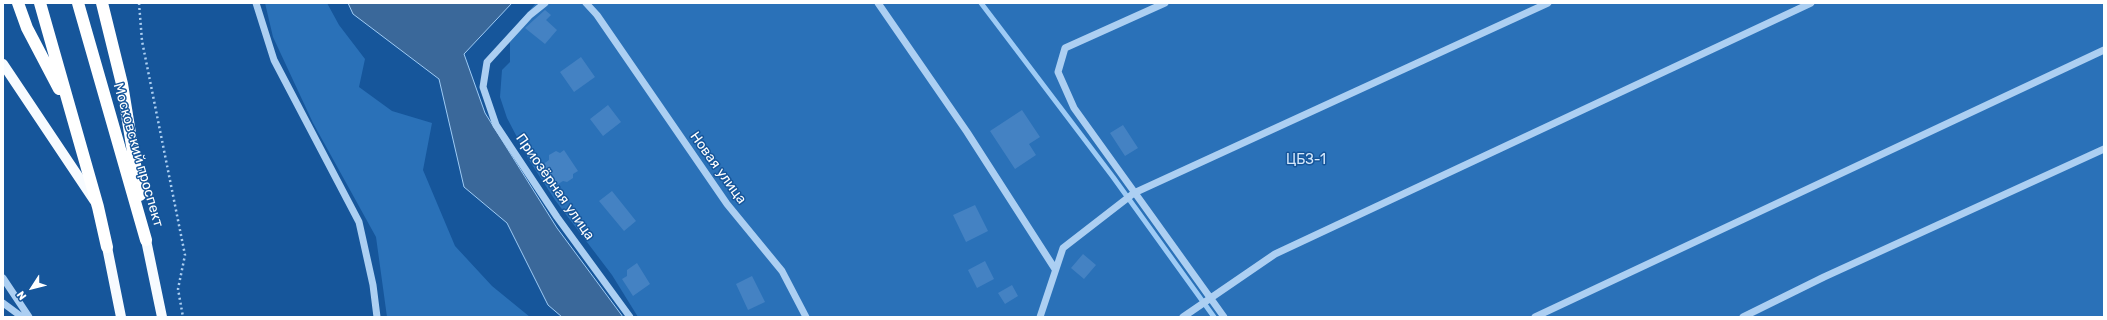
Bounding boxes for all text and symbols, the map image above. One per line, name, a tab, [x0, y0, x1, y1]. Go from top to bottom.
street label: Московский проспект	[109, 81, 167, 229]
street label: Новая улица	[686, 129, 750, 207]
street label: Приозёрная улица	[512, 131, 598, 243]
park label: ЦБЗ-1	[1286, 152, 1326, 168]
north arrow	[12, 268, 52, 308]
text: N	[14, 288, 29, 302]

